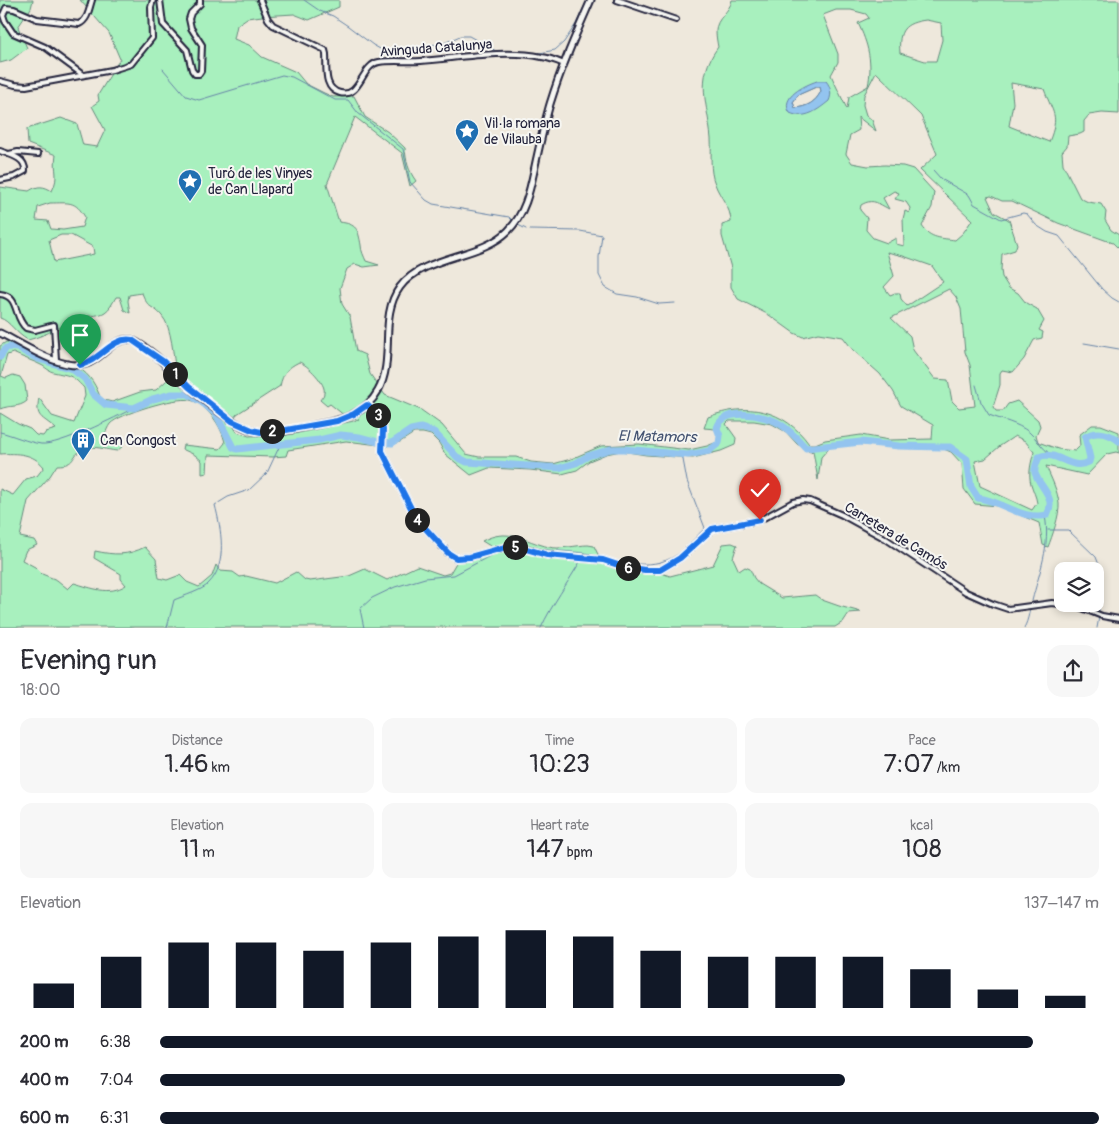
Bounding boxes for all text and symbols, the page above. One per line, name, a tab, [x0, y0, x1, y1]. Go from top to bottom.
street label: Avinguda Catalunya	[379, 36, 493, 60]
place label: Vil·la romana de Vilauba	[484, 115, 560, 148]
place icon: Vil·la romana de Vilauba	[454, 118, 480, 152]
place label: Turó de les Vinyes de Can Llapard	[208, 165, 313, 198]
place icon: Turó de les Vinyes de Can Llapard	[177, 168, 203, 202]
pin	[59, 314, 101, 365]
icon: arrive	[66, 321, 94, 349]
pin: 1	[162, 362, 188, 386]
text: 1	[173, 366, 178, 383]
pin: 3	[366, 402, 390, 428]
text: 3	[375, 407, 382, 424]
pin: 2	[260, 418, 284, 444]
text: 2	[269, 423, 276, 440]
building icon: Can Congost	[70, 427, 96, 461]
water label: El Matamors	[618, 427, 699, 447]
place label: Can Congost	[100, 432, 176, 449]
pin	[739, 469, 781, 520]
icon: check	[746, 476, 774, 504]
street label: Carretera de Camós	[841, 499, 951, 574]
pin: 4	[404, 508, 430, 532]
text: 4	[413, 512, 422, 529]
pin: 5	[502, 534, 528, 560]
text: 5	[512, 539, 519, 556]
pin: 6	[616, 556, 640, 580]
text: 6	[624, 560, 633, 577]
map controls	[1054, 562, 1104, 612]
button: layers	[1054, 562, 1104, 612]
text: Evening run	[20, 643, 157, 678]
button: share	[1047, 645, 1099, 697]
text: 18:00	[20, 680, 60, 700]
text: Distance	[172, 732, 223, 749]
text: Time	[545, 732, 574, 749]
text: Pace	[908, 732, 936, 749]
text: 1.46	[164, 749, 209, 780]
text: 10:23	[529, 749, 590, 780]
text: 7:07	[884, 749, 934, 780]
text: km	[209, 759, 230, 776]
text: /km	[934, 759, 960, 776]
text: Elevation	[170, 817, 224, 834]
text: Heart rate	[530, 817, 589, 834]
text: kcal	[910, 817, 933, 834]
text: 11	[180, 834, 199, 865]
text: 147	[526, 834, 564, 865]
text: 108	[902, 834, 942, 865]
text: m	[199, 844, 215, 861]
text: bpm	[564, 844, 593, 861]
text: Elevation	[20, 893, 81, 913]
text: 137–147 m	[1024, 893, 1099, 913]
text: 200 m	[20, 1032, 68, 1052]
text: 6:38	[100, 1032, 131, 1052]
text: 400 m	[20, 1070, 69, 1090]
text: 7:04	[100, 1070, 133, 1090]
text: 600 m	[20, 1108, 69, 1128]
text: 6:31	[100, 1108, 129, 1128]

